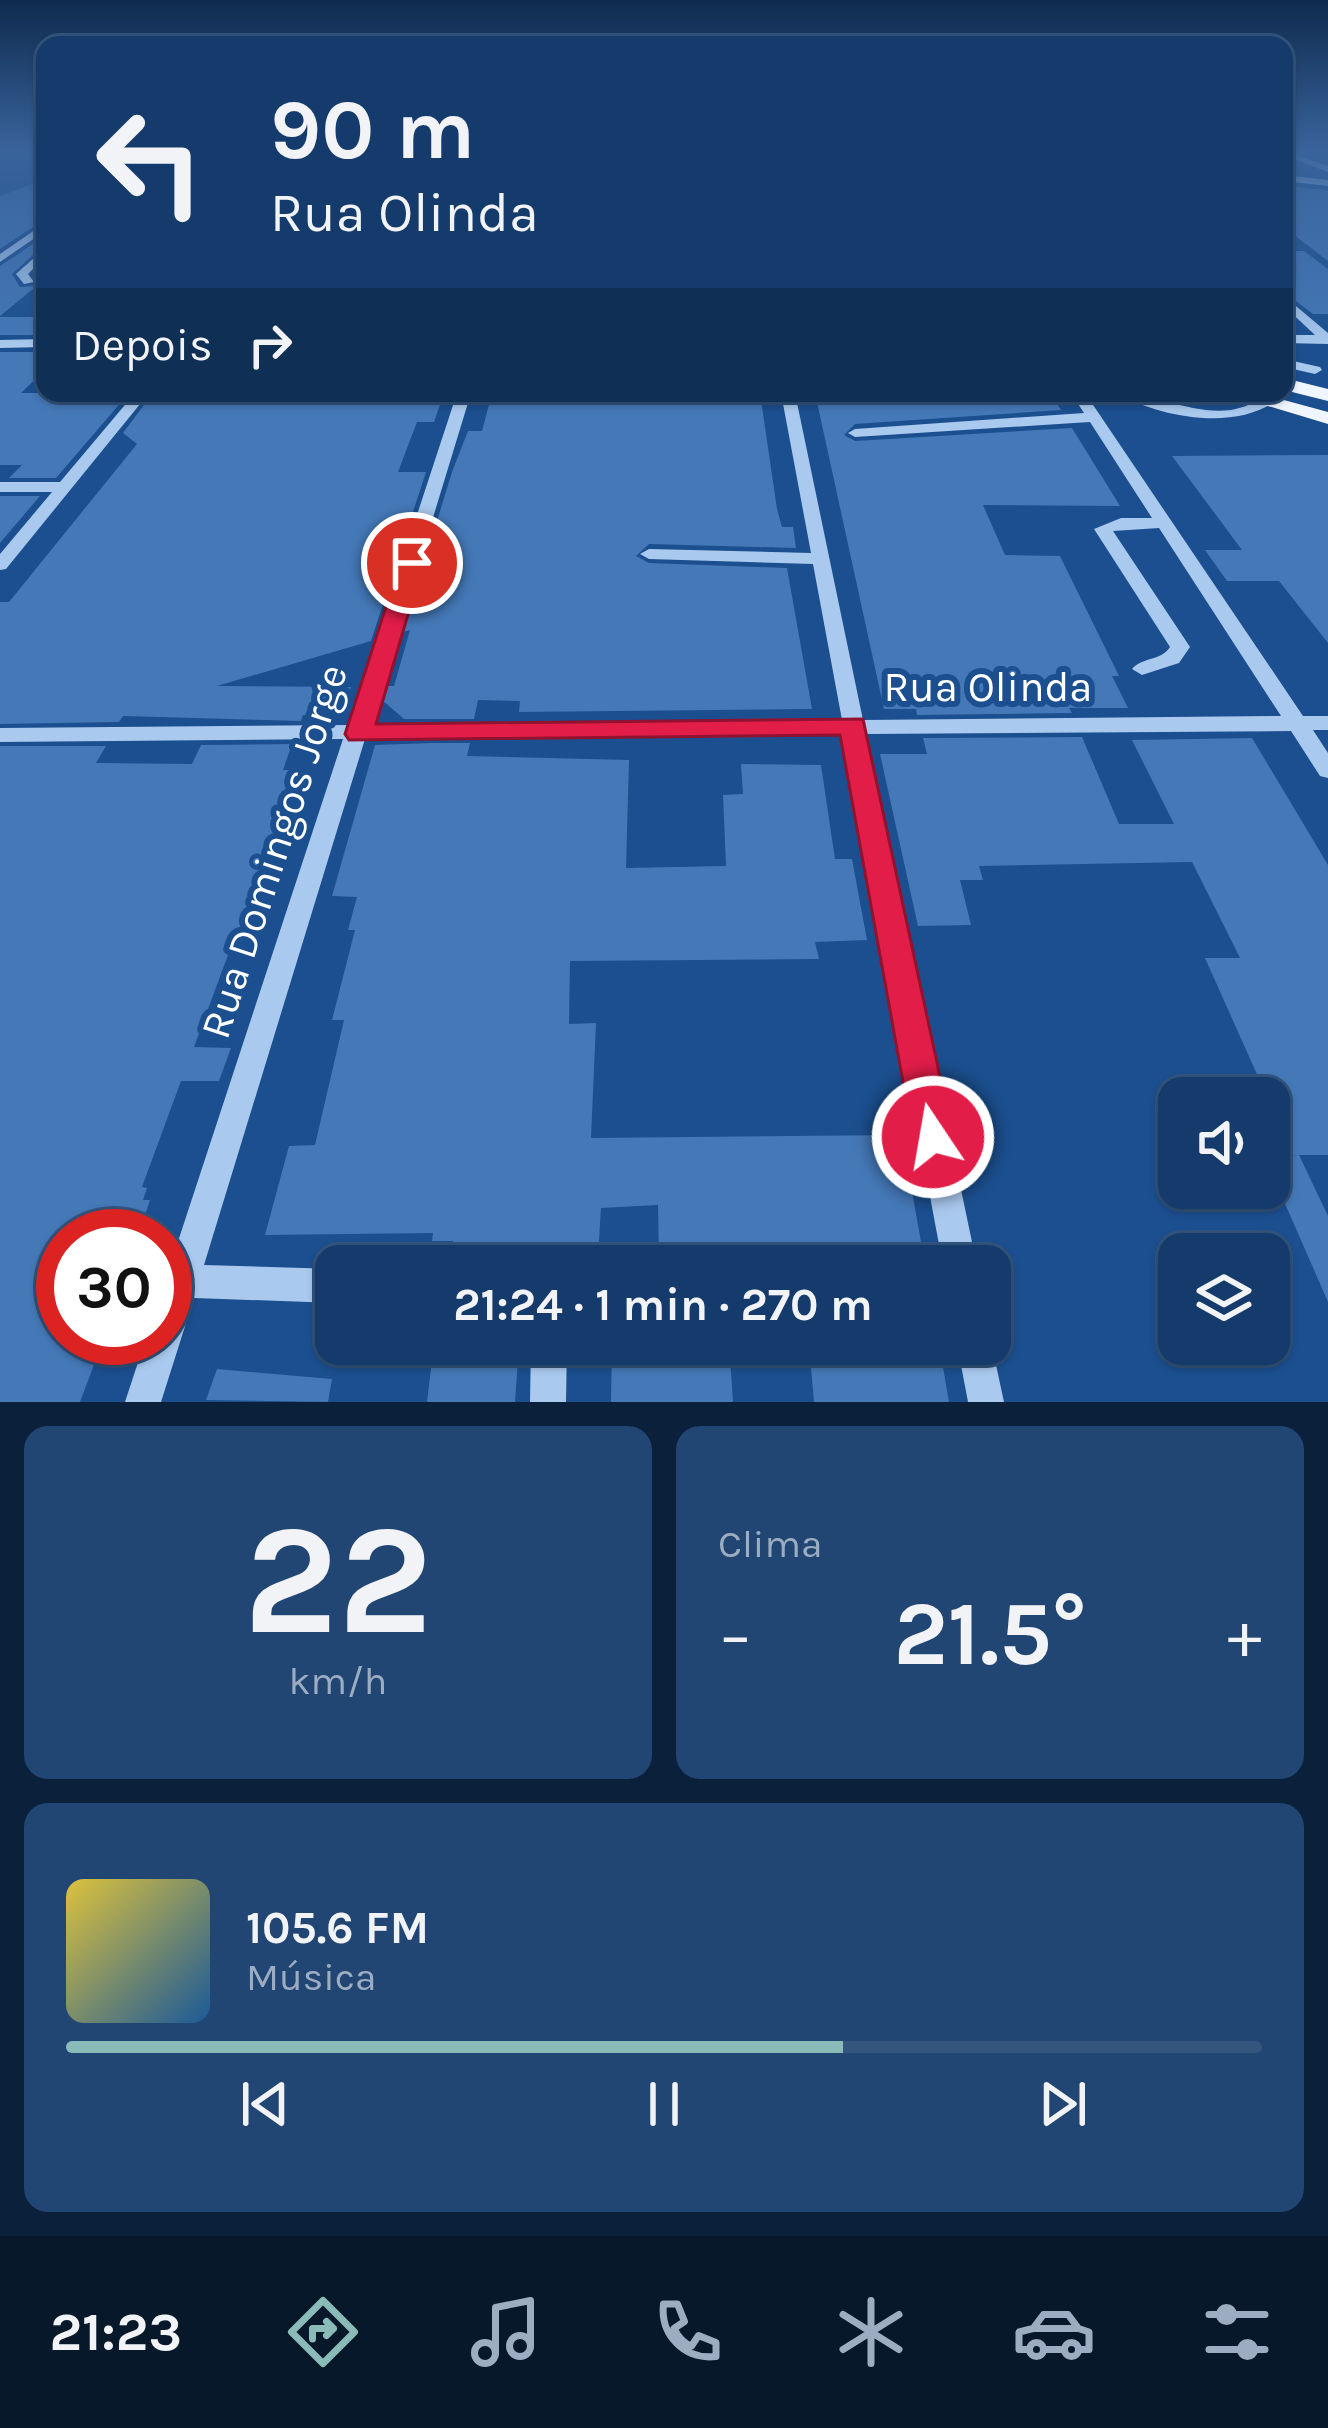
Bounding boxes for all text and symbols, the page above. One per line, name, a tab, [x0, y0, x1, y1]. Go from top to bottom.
text: 90 m	[270, 81, 475, 179]
icon: left	[72, 84, 228, 240]
text: Rua Olinda	[270, 181, 539, 245]
icon: right	[237, 312, 303, 378]
text: Depois	[72, 319, 213, 371]
pin	[361, 512, 463, 614]
icon: arrive	[379, 530, 445, 596]
street label: Rua Domingos Jorge	[190, 658, 358, 1045]
street label: Rua Olinda	[884, 662, 1093, 712]
position arrow	[870, 1074, 996, 1200]
map controls	[1158, 1077, 1290, 1365]
button: sound	[1158, 1077, 1290, 1209]
speed limit sign: 30	[36, 1209, 192, 1365]
button: layers	[1158, 1233, 1290, 1365]
text: 21:24 · 1 min · 270 m	[453, 1279, 873, 1331]
text: 22	[244, 1489, 432, 1671]
text: Clima	[718, 1521, 822, 1567]
text: 21.5°	[893, 1581, 1087, 1687]
text: −	[718, 1596, 753, 1674]
text: +	[1227, 1596, 1262, 1674]
text: km/h	[289, 1658, 387, 1704]
text: 105.6 FM	[246, 1902, 429, 1954]
text: Música	[246, 1954, 376, 2000]
icon: previous	[232, 2071, 298, 2137]
icon: pause	[631, 2071, 697, 2137]
icon: next	[1030, 2071, 1096, 2137]
icon: directions	[281, 2290, 365, 2374]
icon: music	[464, 2290, 548, 2374]
icon: phone	[646, 2290, 730, 2374]
icon: climate	[829, 2290, 913, 2374]
icon: car	[1012, 2290, 1096, 2374]
icon: filters	[1195, 2290, 1279, 2374]
text: 21:23	[49, 2300, 182, 2364]

